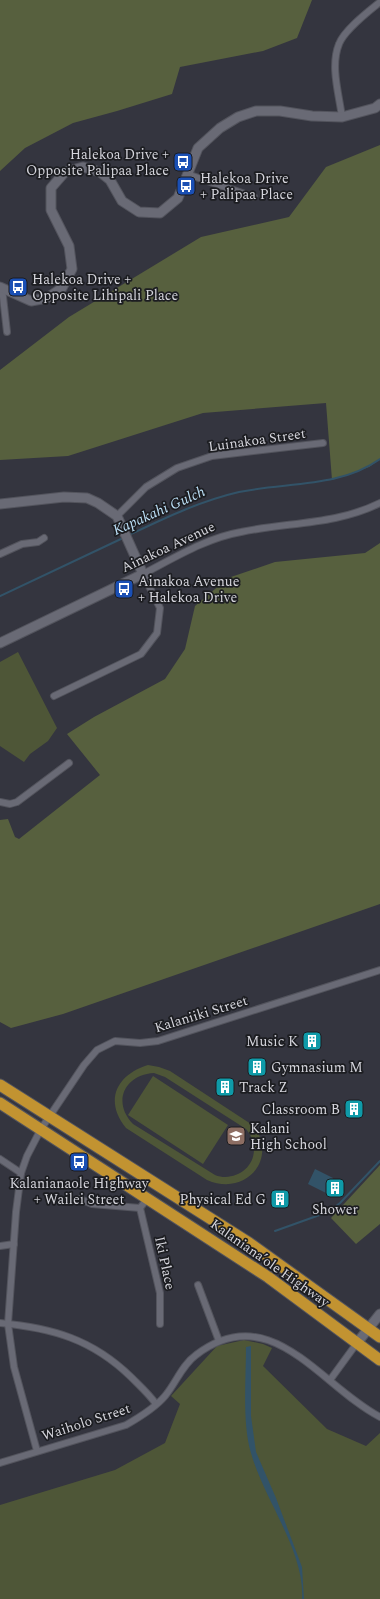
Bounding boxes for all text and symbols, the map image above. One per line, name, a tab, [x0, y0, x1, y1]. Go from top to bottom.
place label: Halekoa Drive + Opposite Palipaa Place	[26, 144, 169, 181]
bus stop icon: Halekoa Drive + Opposite Palipaa Place	[172, 151, 194, 173]
place label: Halekoa Drive + Palipaa Place	[200, 168, 293, 205]
bus stop icon: Halekoa Drive + Palipaa Place	[175, 175, 197, 197]
place label: Halekoa Drive + Opposite Lihipali Place	[32, 269, 179, 306]
bus stop icon: Halekoa Drive + Opposite Lihipali Place	[7, 276, 29, 298]
street label: Luinakoa Street	[207, 423, 307, 457]
water label: Kapakahi Gulch	[109, 480, 209, 542]
street label: Ainakoa Avenue	[118, 516, 219, 578]
place label: Ainakoa Avenue + Halekoa Drive	[138, 571, 240, 608]
bus stop icon: Ainakoa Avenue + Halekoa Drive	[113, 578, 135, 600]
street label: Kalaniiki Street	[152, 990, 250, 1038]
building icon: Music K	[301, 1030, 323, 1052]
place label: Music K	[246, 1031, 298, 1052]
building icon: Gymnasium M	[246, 1056, 268, 1078]
place label: Gymnasium M	[271, 1057, 363, 1078]
building icon: Track Z	[214, 1076, 236, 1098]
place label: Track Z	[239, 1077, 288, 1098]
building icon: Classroom B	[343, 1098, 365, 1120]
place label: Classroom B	[261, 1099, 340, 1120]
place label: Kalani High School	[250, 1118, 327, 1155]
school or university icon: Kalani High School	[225, 1125, 247, 1147]
bus stop icon: Kalanianaole Highway + Wailei Street	[68, 1151, 90, 1173]
place label: Kalanianaole Highway + Wailei Street	[10, 1173, 150, 1210]
building icon: Shower	[324, 1177, 346, 1199]
building icon: Physical Ed G	[269, 1188, 291, 1210]
place label: Physical Ed G	[180, 1189, 266, 1210]
place label: Shower	[312, 1199, 358, 1220]
street label: Kalaniana’ole Highway	[206, 1214, 335, 1313]
street label: Iki Place	[149, 1234, 181, 1292]
street label: Waiholo Street	[39, 1398, 133, 1446]

